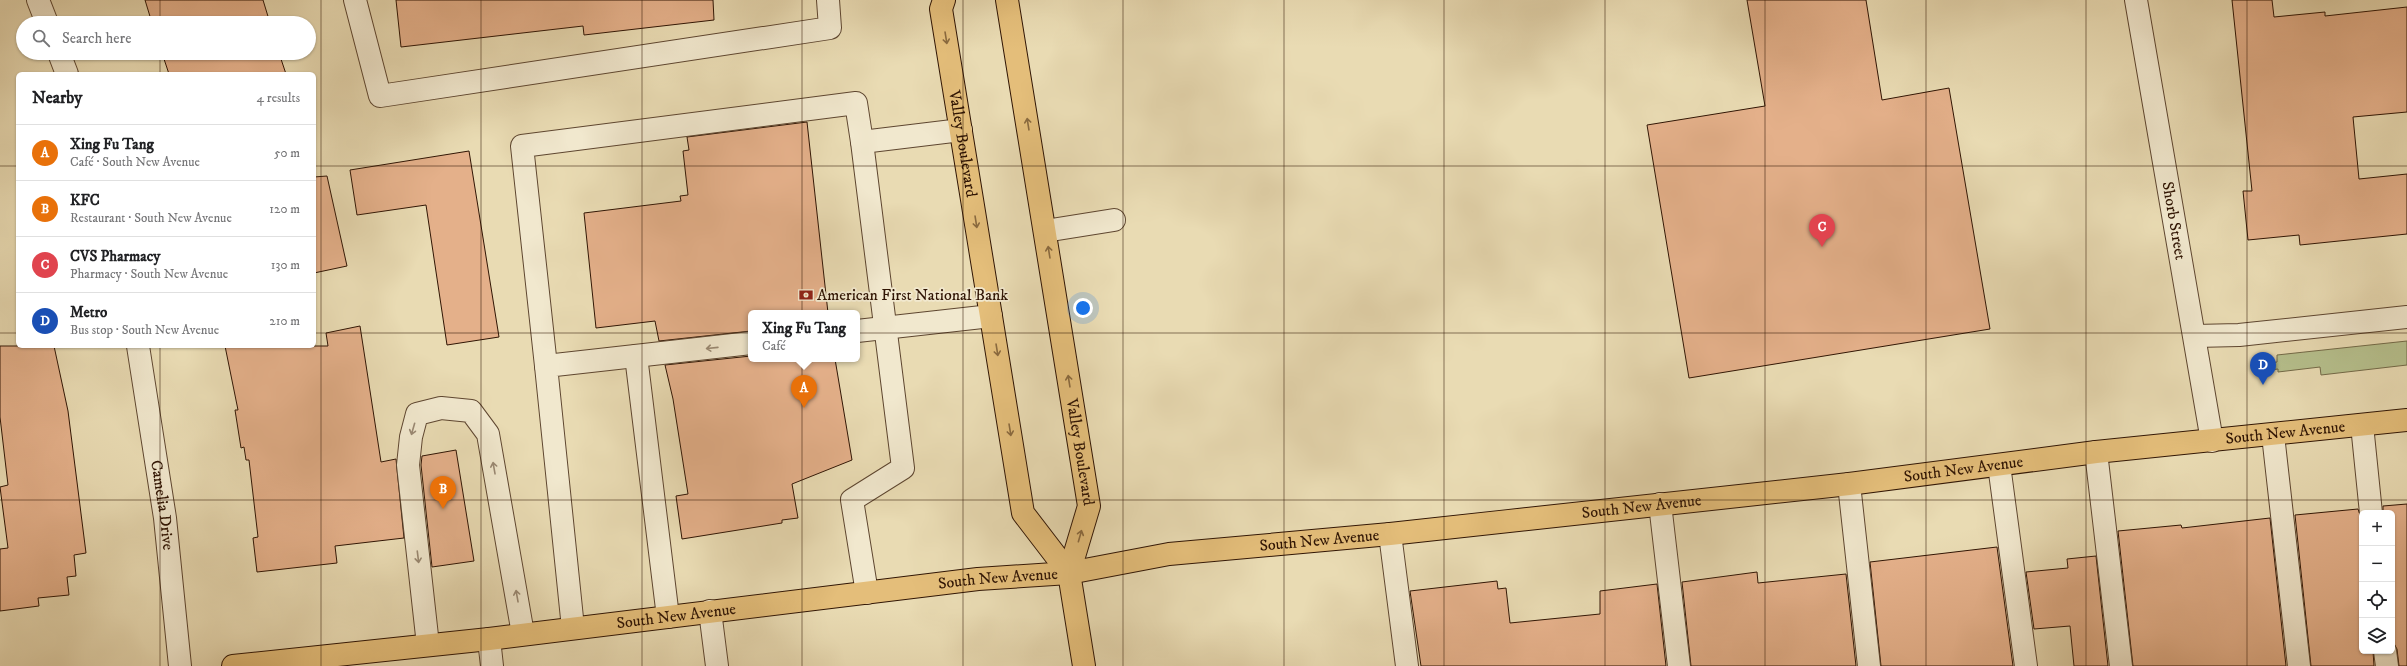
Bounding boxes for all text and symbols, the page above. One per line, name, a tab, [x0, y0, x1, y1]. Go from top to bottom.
search box	[16, 16, 316, 60]
icon: search	[30, 27, 52, 49]
text: Search here	[62, 29, 131, 48]
one-way arrow	[942, 31, 950, 44]
text: Nearby	[32, 87, 82, 109]
street label: Valley Boulevard	[944, 88, 981, 199]
text: 4 results	[257, 90, 300, 106]
one-way arrow	[1024, 118, 1032, 131]
text: Xing Fu Tang	[70, 135, 154, 154]
text: A	[41, 145, 49, 161]
text: 50 m	[274, 145, 300, 161]
text: Café · South New Avenue	[70, 154, 200, 170]
street label: Shorb Street	[2157, 180, 2191, 261]
text: KFC	[70, 191, 100, 210]
text: B	[41, 201, 49, 217]
text: 120 m	[269, 201, 300, 217]
text: Restaurant · South New Avenue	[70, 210, 232, 226]
pin: C	[1809, 214, 1835, 247]
one-way arrow	[972, 215, 980, 228]
one-way arrow	[1045, 246, 1053, 259]
text: CVS Pharmacy	[70, 247, 160, 266]
text: C	[41, 257, 49, 273]
text: 130 m	[271, 257, 300, 273]
text: Pharmacy · South New Avenue	[70, 266, 228, 282]
place label: American First National Bank	[817, 285, 1008, 305]
bank icon: American First National Bank	[798, 287, 814, 303]
your location	[1073, 298, 1093, 318]
text: Metro	[70, 303, 107, 322]
popup	[748, 310, 860, 362]
text: D	[40, 313, 50, 329]
text: 210 m	[269, 313, 300, 329]
text: Xing Fu Tang	[762, 319, 846, 338]
text: Bus stop · South New Avenue	[70, 322, 219, 338]
text: Café	[762, 338, 786, 354]
one-way arrow	[993, 343, 1001, 356]
one-way arrow	[706, 344, 719, 351]
pin: D	[2250, 352, 2276, 385]
pin: A	[791, 375, 817, 408]
one-way arrow	[1065, 375, 1073, 388]
street label: Valley Boulevard	[1062, 396, 1099, 507]
street label: South New Avenue	[2224, 416, 2346, 449]
one-way arrow	[409, 422, 416, 435]
one-way arrow	[1006, 423, 1014, 436]
street label: South New Avenue	[1903, 452, 2025, 487]
street label: Camelia Drive	[146, 459, 178, 552]
one-way arrow	[490, 462, 498, 475]
pin: B	[430, 476, 456, 509]
street label: South New Avenue	[1581, 490, 1703, 523]
map controls	[2359, 510, 2395, 654]
button: +	[2359, 510, 2395, 546]
street label: South New Avenue	[1259, 525, 1380, 556]
one-way arrow	[1077, 530, 1084, 543]
button: −	[2359, 546, 2395, 582]
one-way arrow	[414, 550, 422, 563]
street label: South New Avenue	[937, 564, 1059, 594]
button: locate	[2359, 582, 2395, 618]
one-way arrow	[512, 590, 520, 603]
street label: South New Avenue	[615, 599, 737, 633]
button: layers	[2359, 618, 2395, 654]

